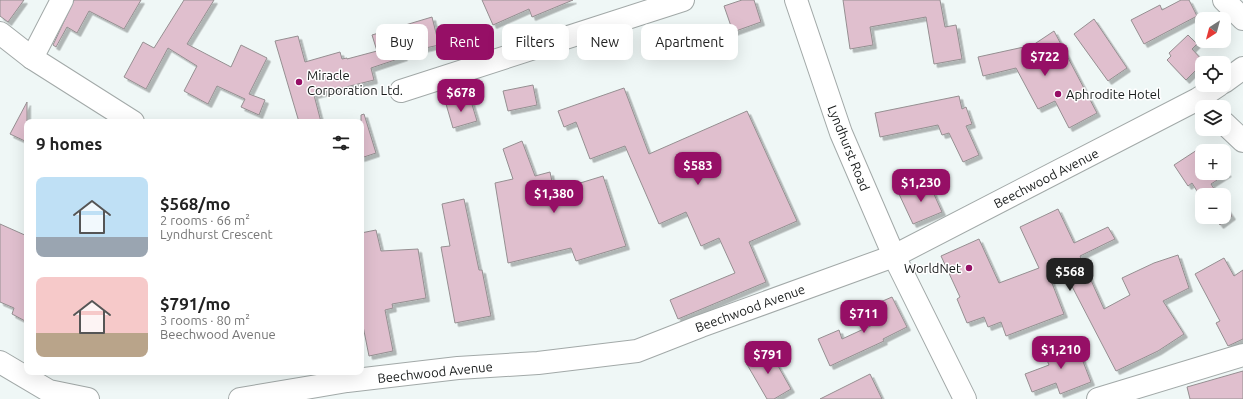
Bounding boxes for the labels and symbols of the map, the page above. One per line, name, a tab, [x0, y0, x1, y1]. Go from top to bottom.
north arrow	[1195, 12, 1231, 48]
pin: $722	[1021, 43, 1069, 77]
place label: Miracle Corporation Ltd.	[307, 68, 403, 97]
marker: Miracle Corporation Ltd.	[294, 77, 304, 87]
pin: $678	[437, 79, 485, 113]
place label: Aphrodite Hotel	[1066, 87, 1161, 101]
marker: Aphrodite Hotel	[1053, 89, 1063, 99]
street label: Lyndhurst Road	[825, 103, 873, 193]
street label: Beechwood Avenue	[991, 145, 1101, 211]
pin: $583	[674, 152, 722, 186]
pin: $1,230	[888, 169, 954, 203]
pin: $1,380	[521, 180, 587, 214]
pin: $568	[1046, 258, 1094, 292]
place label: WorldNet	[904, 261, 961, 275]
marker: WorldNet	[964, 263, 974, 273]
street label: Beechwood Avenue	[693, 282, 807, 334]
pin: $711	[840, 300, 888, 334]
pin: $1,210	[1028, 336, 1094, 370]
pin: $791	[744, 341, 792, 375]
street label: Beechwood Avenue	[377, 359, 493, 385]

